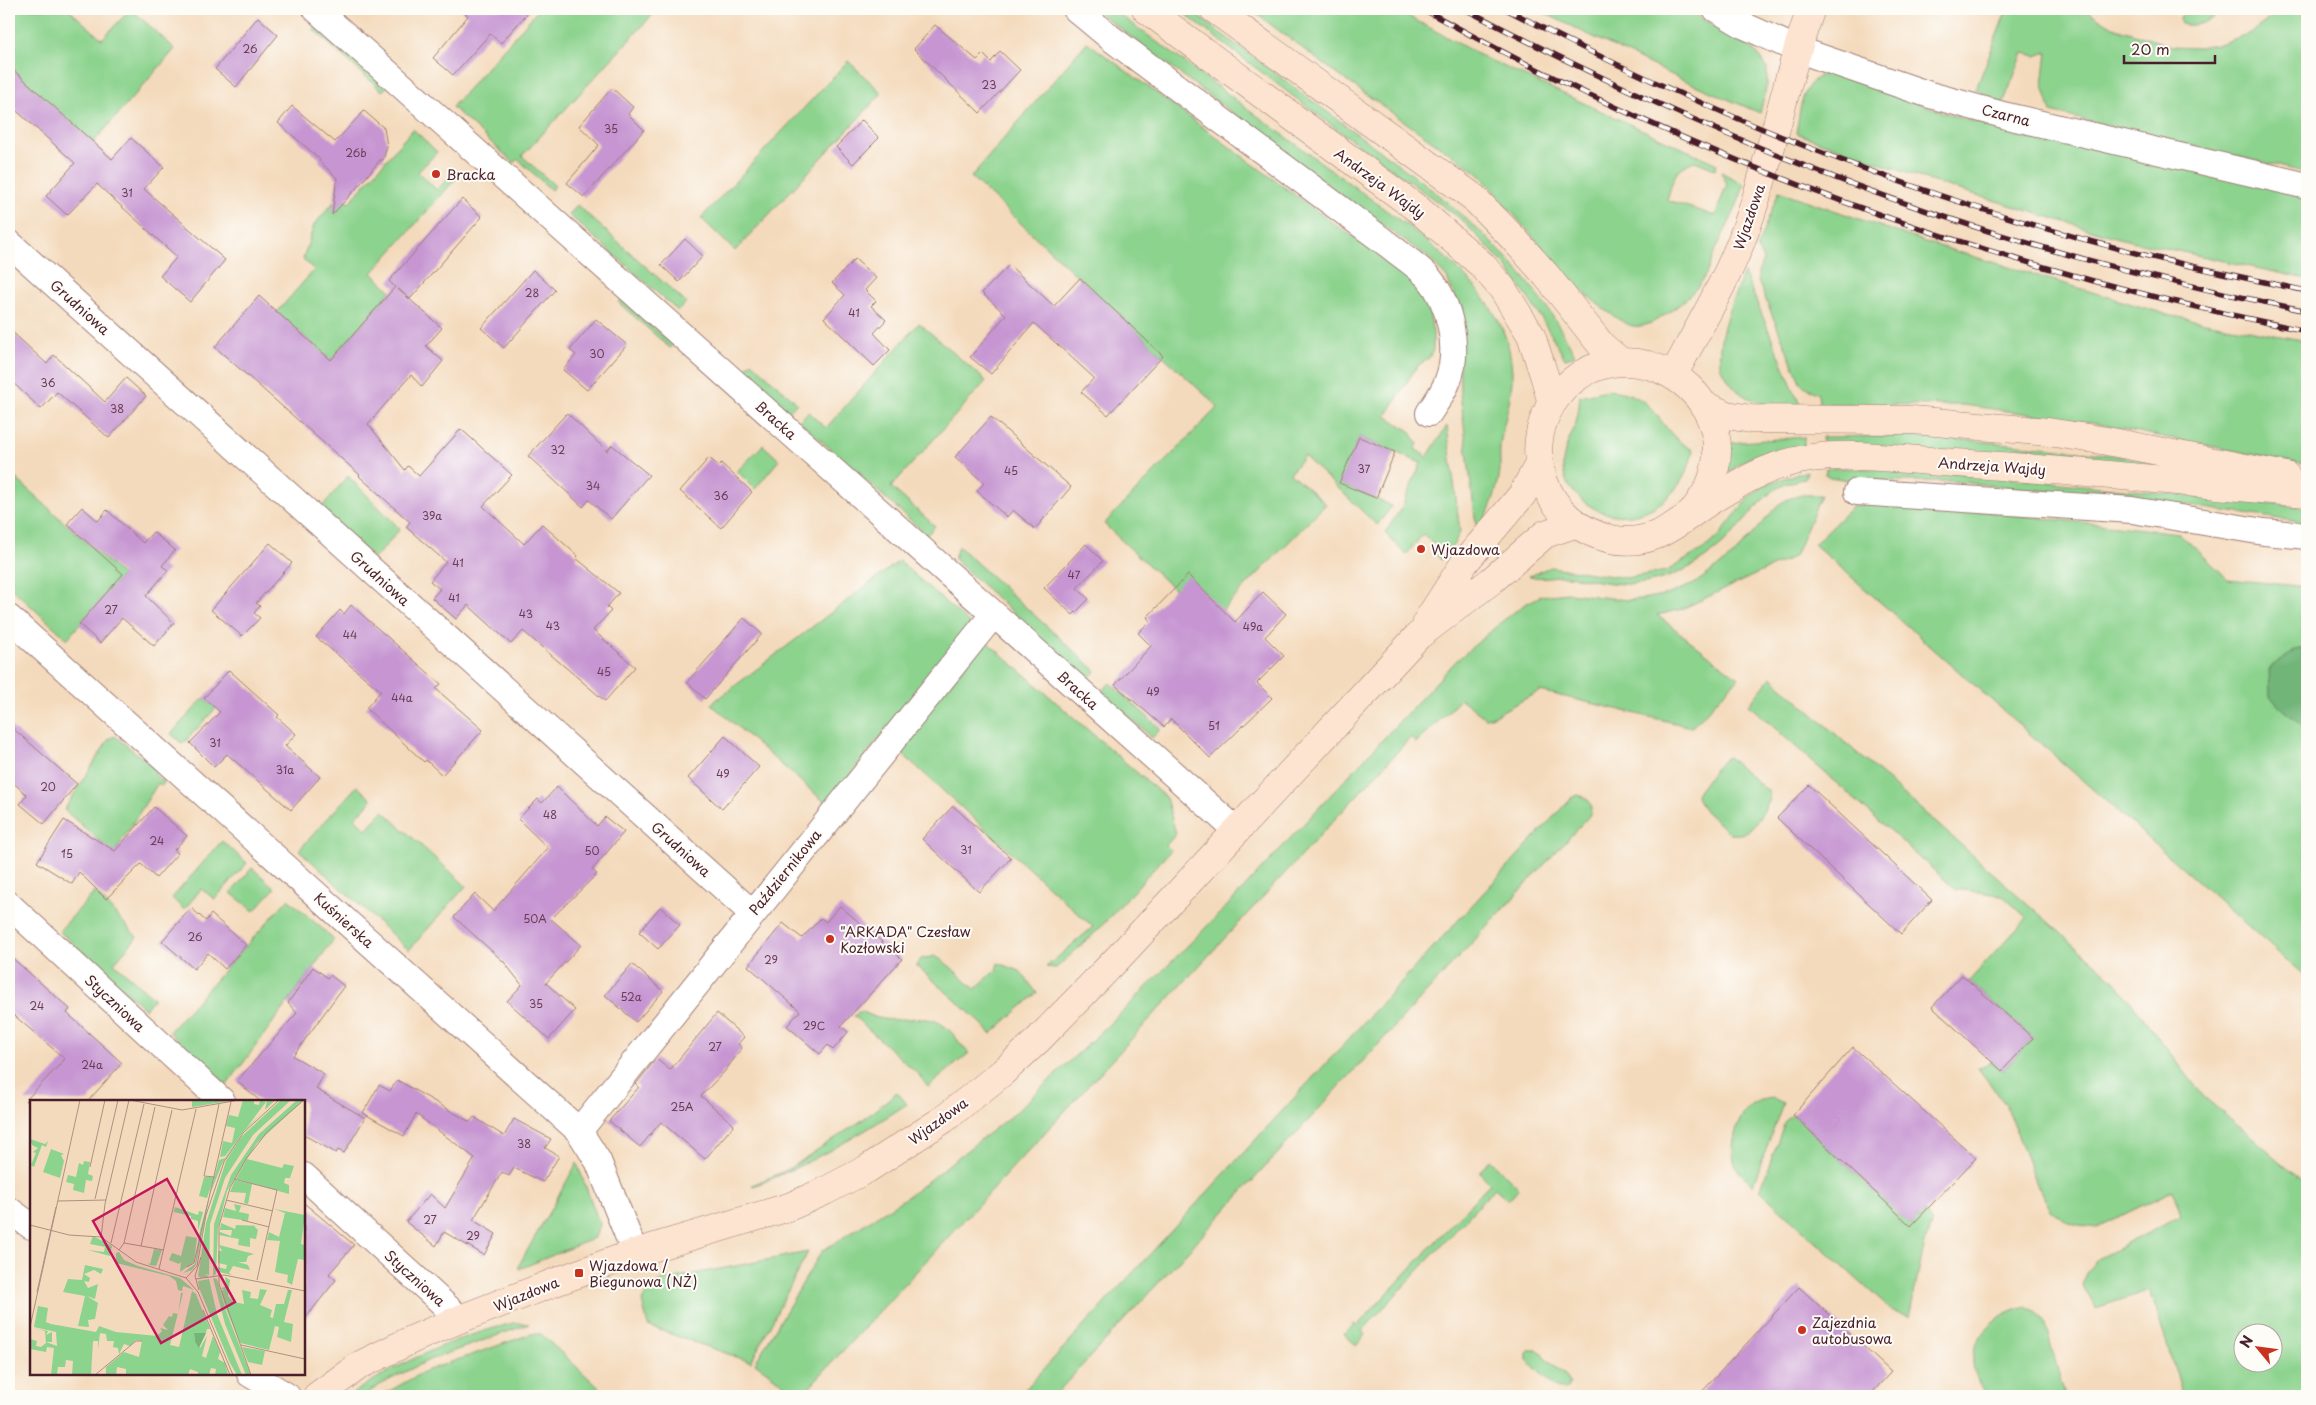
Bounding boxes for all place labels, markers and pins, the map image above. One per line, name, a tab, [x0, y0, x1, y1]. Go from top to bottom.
place label: Bracka	[446, 164, 496, 185]
marker: Bracka	[430, 168, 442, 180]
place label: Wjazdowa	[1431, 539, 1500, 560]
marker: Wjazdowa	[1415, 543, 1427, 555]
place label: "ARKADA" Czesław Kozłowski	[840, 921, 971, 958]
marker: "ARKADA" Czesław Kozłowski	[824, 933, 836, 945]
place label: Wjazdowa / Biegunowa (NŻ)	[589, 1255, 697, 1292]
marker: Wjazdowa / Biegunowa (NŻ)	[573, 1267, 585, 1279]
place label: Zajezdnia autobusowa	[1812, 1312, 1892, 1349]
marker: Zajezdnia autobusowa	[1796, 1324, 1808, 1336]

